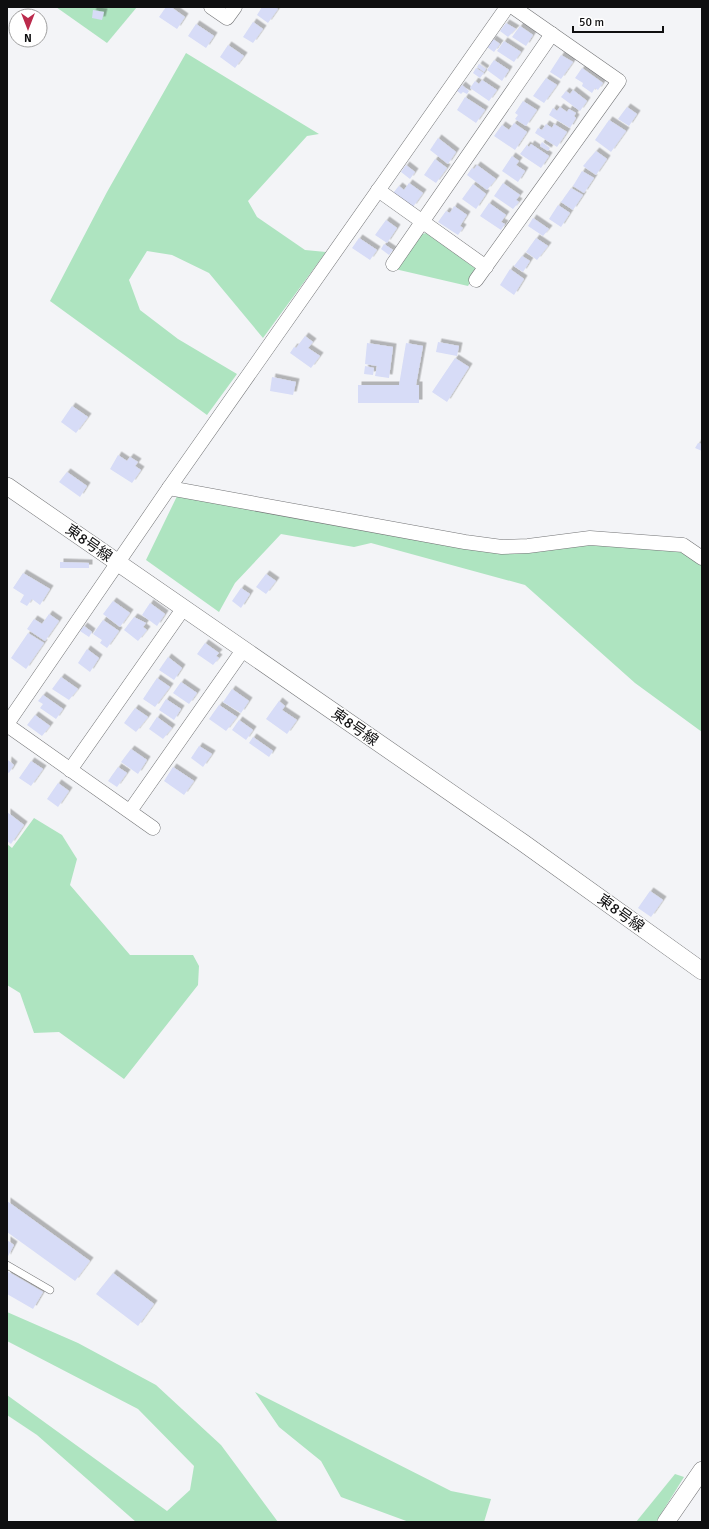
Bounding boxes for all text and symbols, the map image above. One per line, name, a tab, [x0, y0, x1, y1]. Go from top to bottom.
north arrow	[8, 8, 48, 48]
scale bar	[573, 8, 663, 34]
text: 50 m	[579, 15, 604, 30]
text: N	[24, 31, 32, 44]
street label: 東8号線	[62, 520, 116, 566]
street label: 東8号線	[328, 704, 382, 750]
street label: 東8号線	[594, 890, 648, 936]

